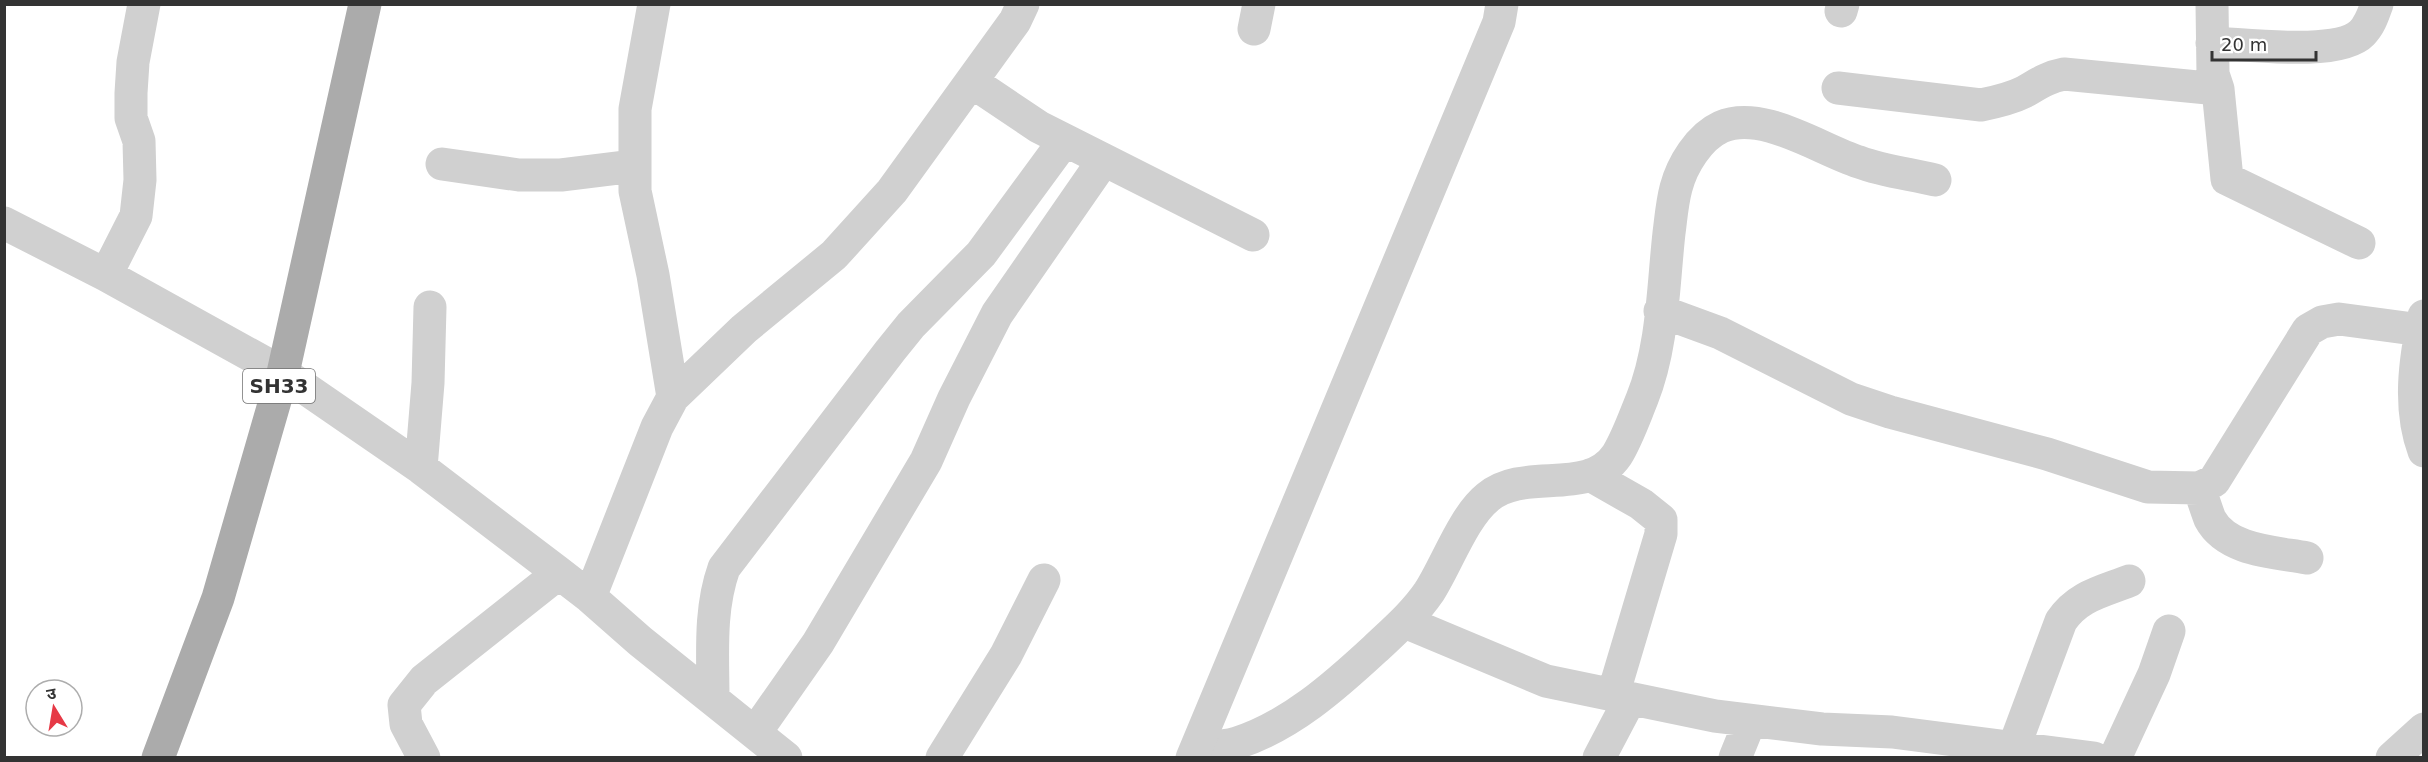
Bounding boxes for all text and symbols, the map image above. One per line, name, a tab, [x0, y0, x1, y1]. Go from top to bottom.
scale bar	[2212, 24, 2316, 62]
text: 20 m	[2221, 34, 2267, 55]
road number: SH33	[243, 369, 315, 403]
north arrow	[24, 678, 84, 738]
text: उ	[45, 683, 58, 704]

